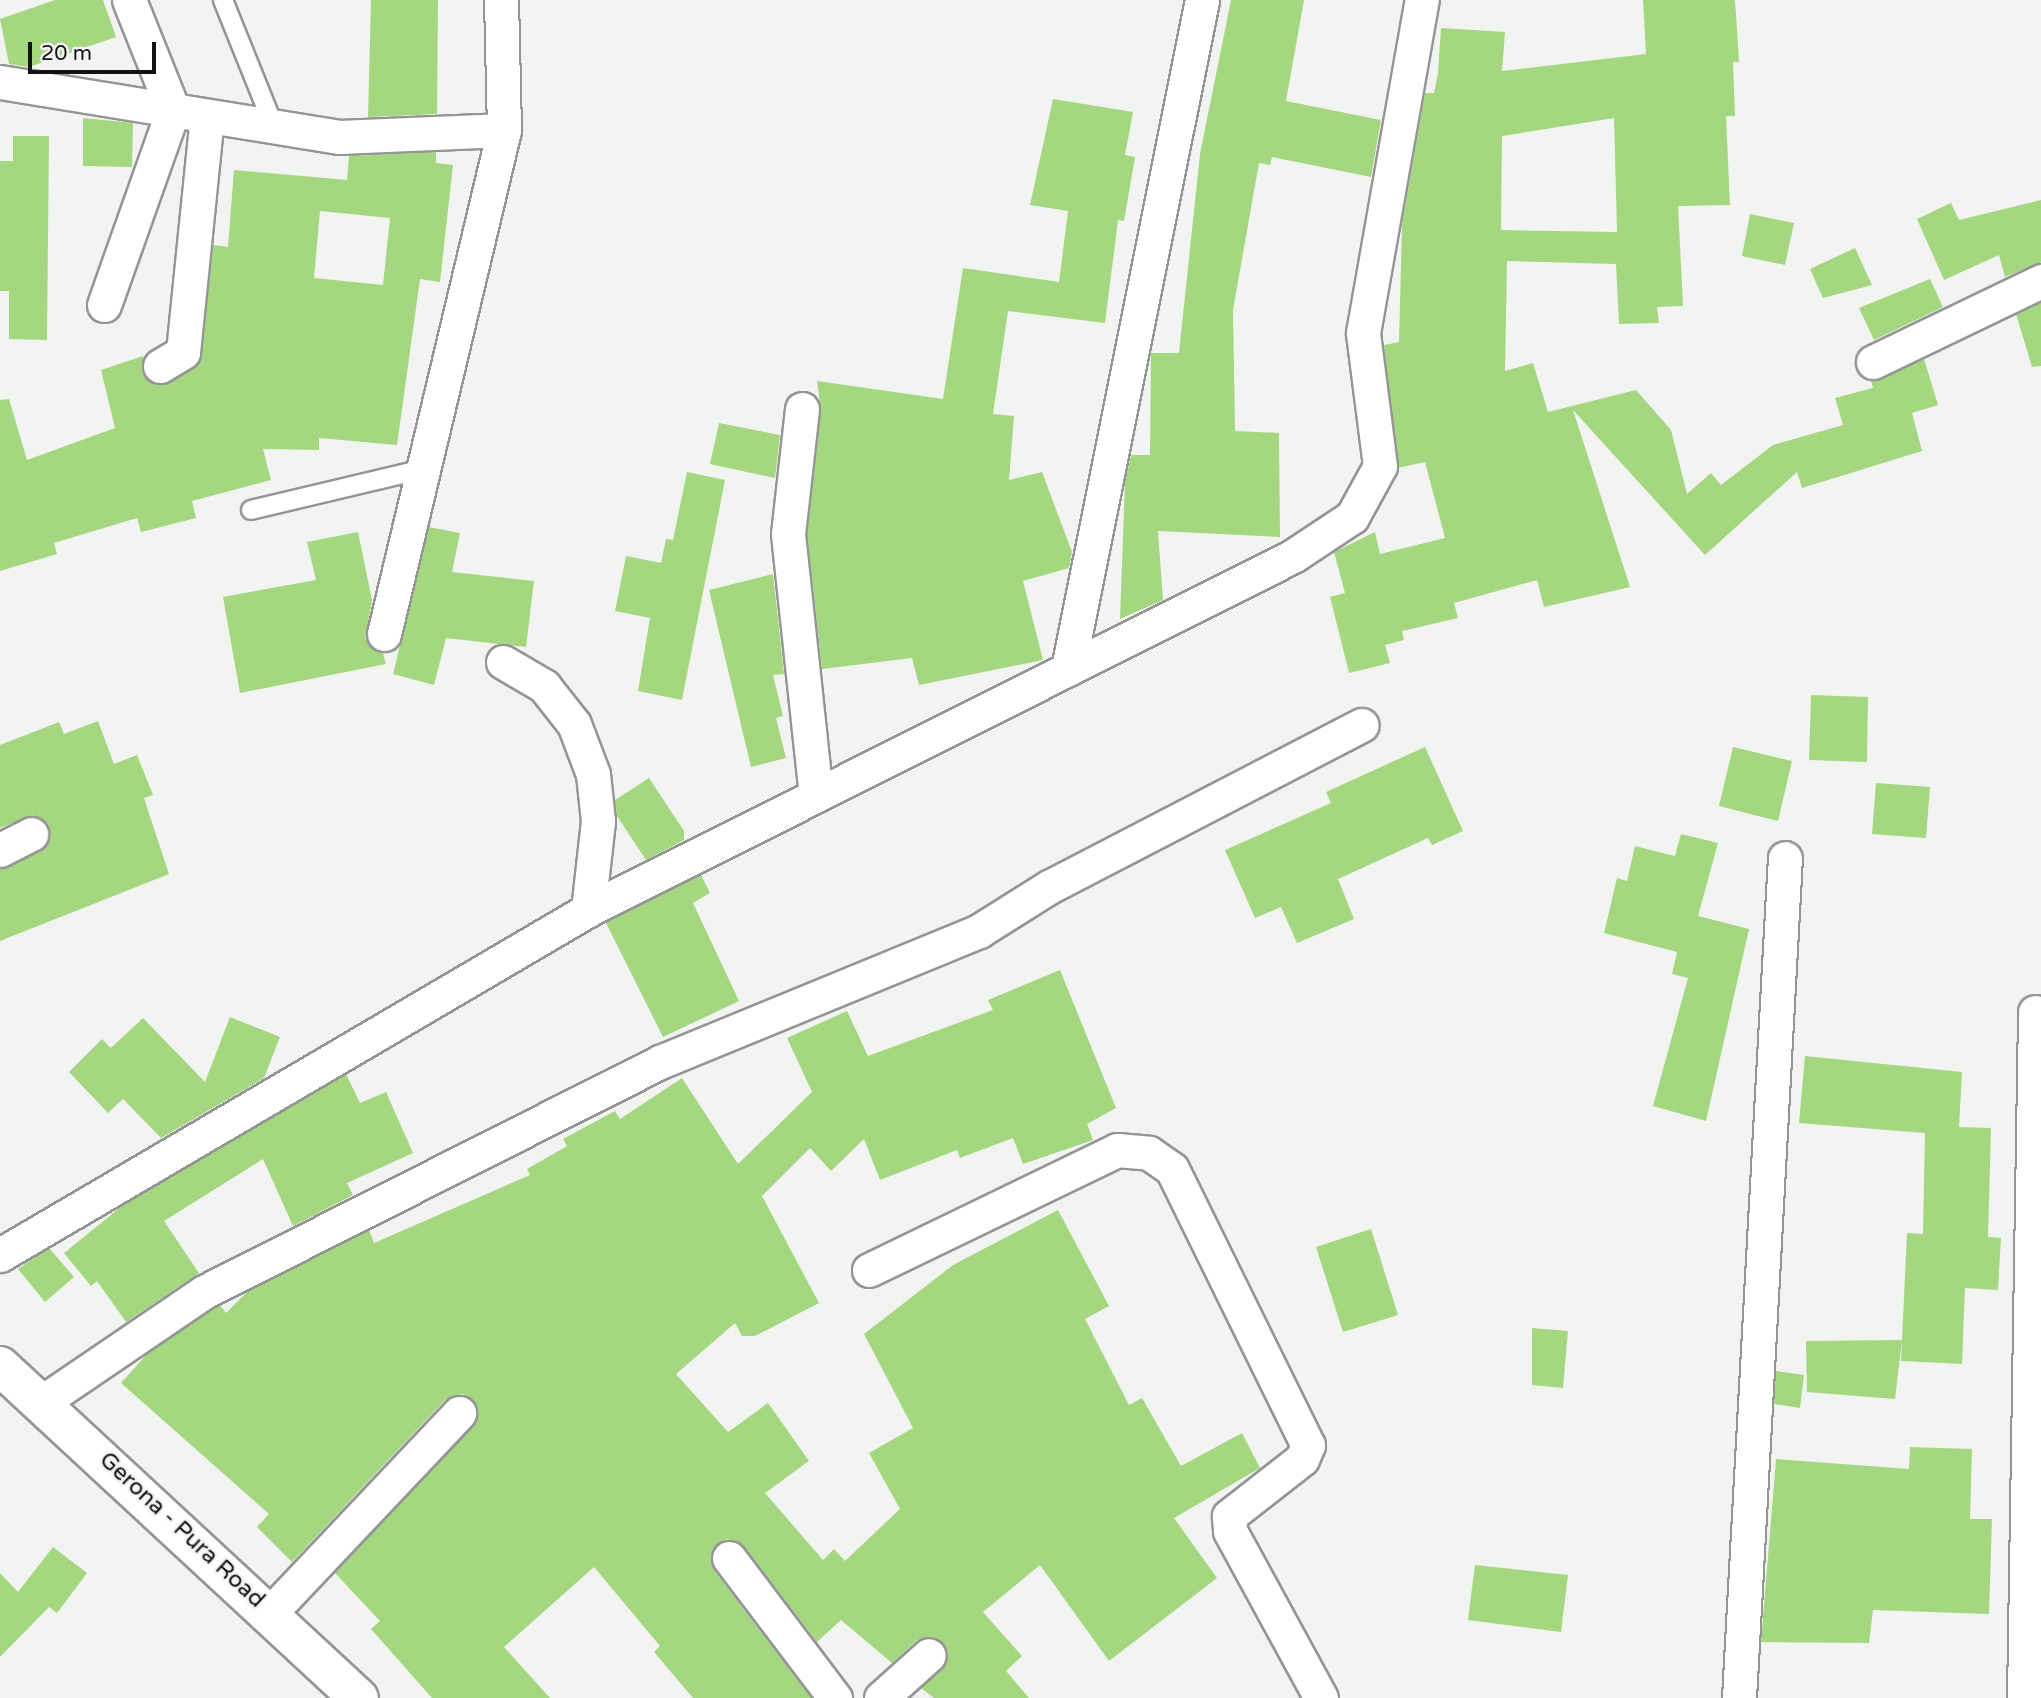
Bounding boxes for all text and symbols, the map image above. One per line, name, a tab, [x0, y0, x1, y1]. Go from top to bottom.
scale bar	[32, 28, 159, 72]
text: 20 m	[41, 41, 92, 66]
street label: Gerona - Pura Road	[94, 1446, 270, 1614]

